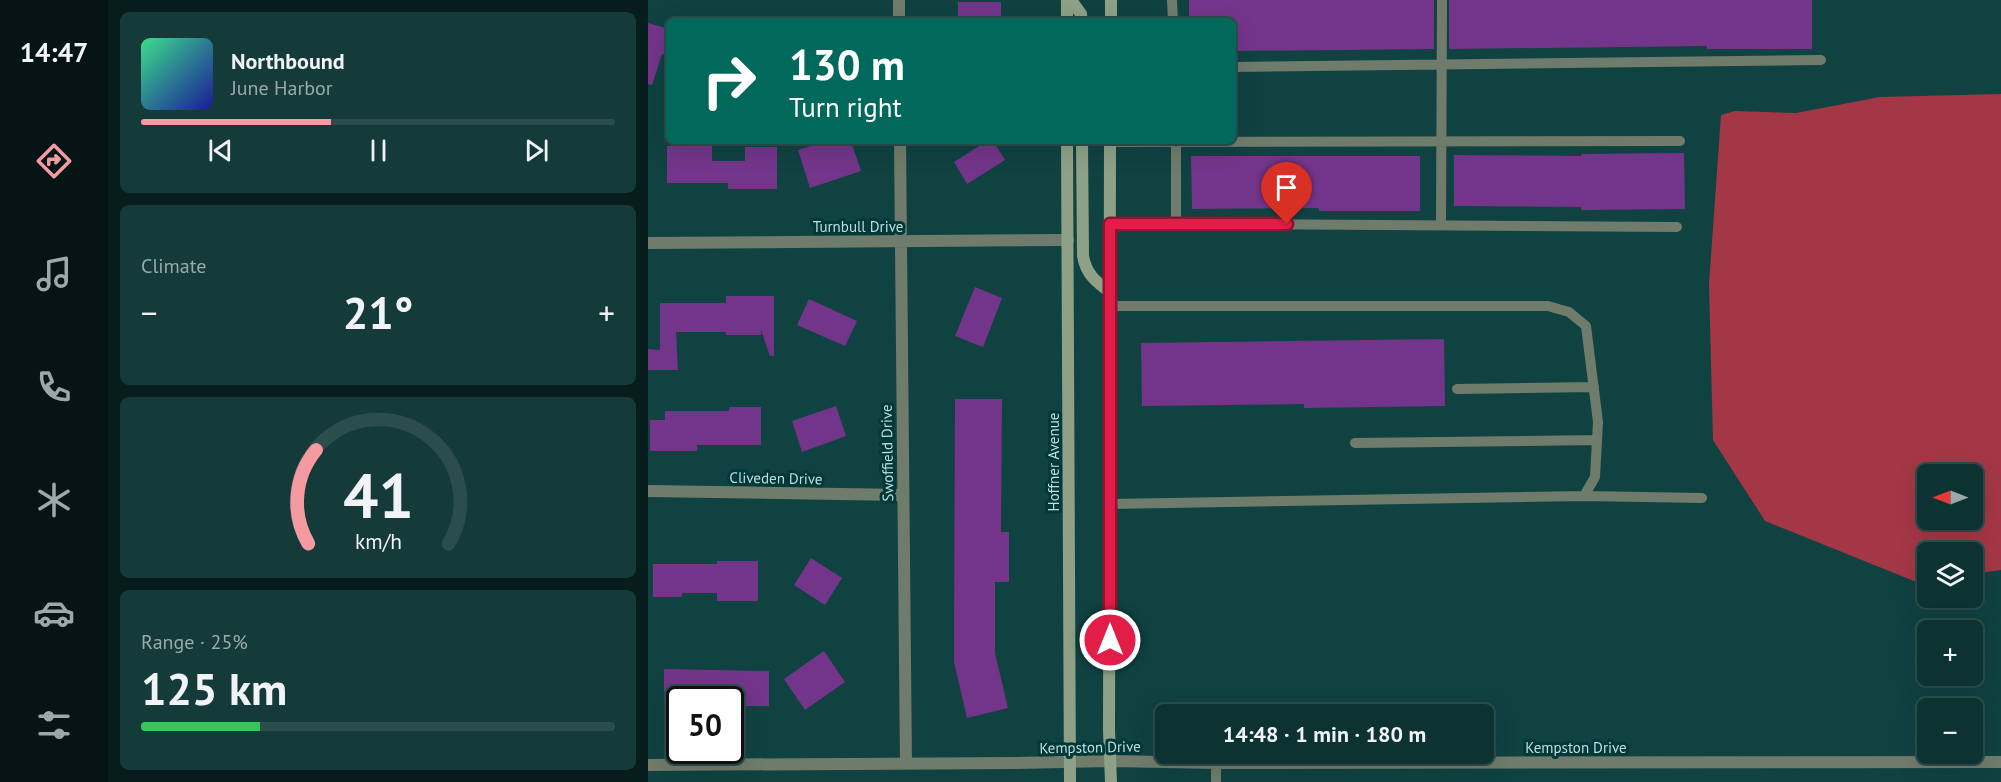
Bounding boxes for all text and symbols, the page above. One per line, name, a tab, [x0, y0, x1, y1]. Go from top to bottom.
text: 14:47	[20, 35, 88, 69]
text: 130 m	[789, 37, 905, 92]
icon: right	[690, 42, 768, 120]
text: Northbound	[231, 47, 345, 75]
text: June Harbor	[231, 75, 333, 101]
text: Turn right	[789, 90, 902, 124]
icon: previous	[204, 134, 237, 167]
icon: pause	[362, 134, 395, 167]
icon: next	[520, 134, 553, 167]
icon: directions	[33, 140, 75, 182]
pin	[1261, 162, 1312, 224]
icon: arrive	[1270, 171, 1303, 204]
street label: Turnbull Drive	[813, 217, 903, 236]
icon: music	[33, 253, 75, 295]
text: Climate	[141, 253, 207, 279]
text: 21°	[343, 283, 413, 341]
text: −	[141, 291, 158, 334]
text: +	[598, 291, 615, 334]
icon: phone	[33, 366, 75, 408]
street label: Swoffield Drive	[877, 404, 897, 502]
street label: Hoffner Avenue	[1044, 413, 1063, 511]
text: 41	[343, 454, 413, 535]
north arrow	[1917, 464, 1983, 530]
map controls	[1917, 464, 1983, 764]
street label: Cliveden Drive	[729, 468, 823, 488]
icon: climate	[33, 479, 75, 521]
text: km/h	[354, 528, 401, 556]
button: layers	[1917, 542, 1983, 608]
icon: car	[33, 592, 75, 634]
position arrow	[1078, 608, 1142, 672]
button: +	[1917, 620, 1983, 686]
text: Range · 25%	[141, 629, 248, 655]
text: 125 km	[141, 659, 287, 717]
speed limit sign: 50	[666, 686, 744, 764]
button: −	[1917, 698, 1983, 764]
icon: filters	[33, 704, 75, 746]
text: 14:48 · 1 min · 180 m	[1223, 720, 1426, 748]
street label: Kempston Drive	[1039, 737, 1141, 757]
street label: Kempston Drive	[1525, 738, 1627, 757]

